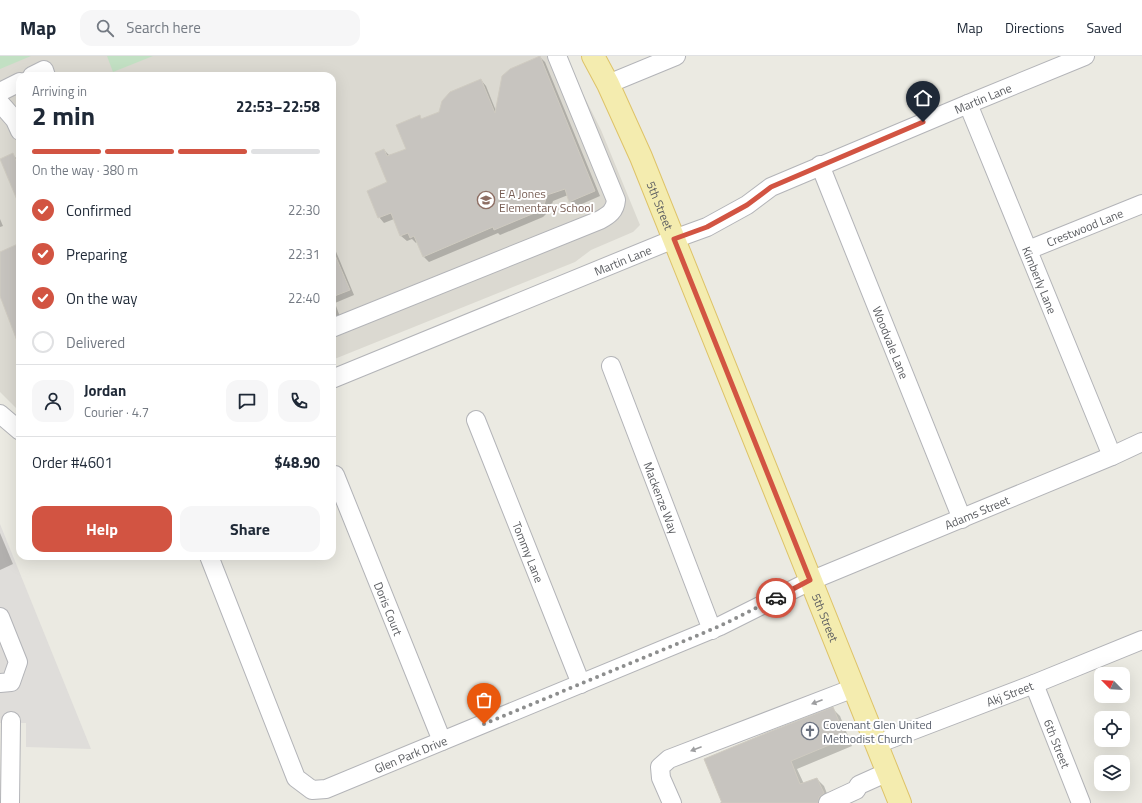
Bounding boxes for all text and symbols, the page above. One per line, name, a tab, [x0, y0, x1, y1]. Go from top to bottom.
search box	[80, 10, 360, 46]
text: Map	[20, 13, 56, 42]
text: Search here	[126, 16, 201, 39]
icon: search	[94, 17, 116, 39]
text: Map	[957, 17, 983, 38]
text: Directions	[1005, 17, 1064, 38]
text: Saved	[1086, 17, 1122, 38]
street label: Martin Lane	[951, 78, 1014, 118]
text: Arriving in	[32, 81, 87, 101]
pin	[906, 81, 940, 122]
icon: home	[912, 87, 934, 109]
text: 22:53–22:58	[236, 95, 320, 118]
text: 2 min	[32, 96, 95, 135]
text: On the way · 380 m	[32, 160, 138, 180]
street label: 5th Street	[642, 178, 679, 233]
place label: E A Jones Elementary School	[499, 184, 593, 217]
school or university icon: E A Jones Elementary School	[476, 190, 496, 210]
icon: check	[32, 199, 54, 221]
text: Confirmed	[66, 199, 131, 222]
text: 22:30	[288, 200, 320, 220]
street label: Crestwood Lane	[1043, 203, 1126, 251]
street label: Martin Lane	[591, 240, 654, 280]
icon: check	[32, 243, 54, 265]
text: Preparing	[66, 243, 127, 266]
street label: Kimberly Lane	[1018, 243, 1062, 317]
text: 22:31	[288, 244, 320, 264]
icon: check	[32, 287, 54, 309]
text: On the way	[66, 287, 138, 310]
text: 22:40	[288, 288, 320, 308]
street label: Woodvale Lane	[868, 303, 914, 382]
text: Delivered	[66, 331, 125, 354]
text: Jordan	[84, 379, 126, 402]
button: person	[32, 380, 74, 422]
button: chat	[226, 380, 268, 422]
button: phone	[278, 380, 320, 422]
text: Courier · 4.7	[84, 402, 149, 422]
text: Order #4601	[32, 451, 113, 474]
text: $48.90	[274, 451, 320, 474]
street label: Mackenze Way	[639, 459, 684, 537]
street label: Adams Street	[941, 490, 1013, 534]
button: Help	[32, 506, 172, 552]
button: Share	[180, 506, 320, 552]
street label: Tommy Lane	[508, 519, 549, 585]
courier	[756, 578, 796, 618]
street label: Doris Court	[369, 579, 408, 639]
icon: car	[765, 587, 787, 609]
street label: 5th Street	[807, 590, 844, 645]
north arrow	[1094, 667, 1130, 703]
map controls	[1094, 667, 1130, 791]
street label: Akj Street	[983, 675, 1037, 711]
pin	[467, 683, 501, 724]
icon: bag	[473, 689, 495, 711]
one-way arrow	[811, 700, 823, 706]
button: locate	[1094, 711, 1130, 747]
place label: Covenant Glen United Methodist Church	[823, 715, 932, 748]
street label: 6th Street	[1039, 716, 1076, 771]
church icon: Covenant Glen United Methodist Church	[800, 721, 820, 741]
street label: Glen Park Drive	[371, 730, 450, 778]
one-way arrow	[690, 746, 702, 752]
button: layers	[1094, 755, 1130, 791]

